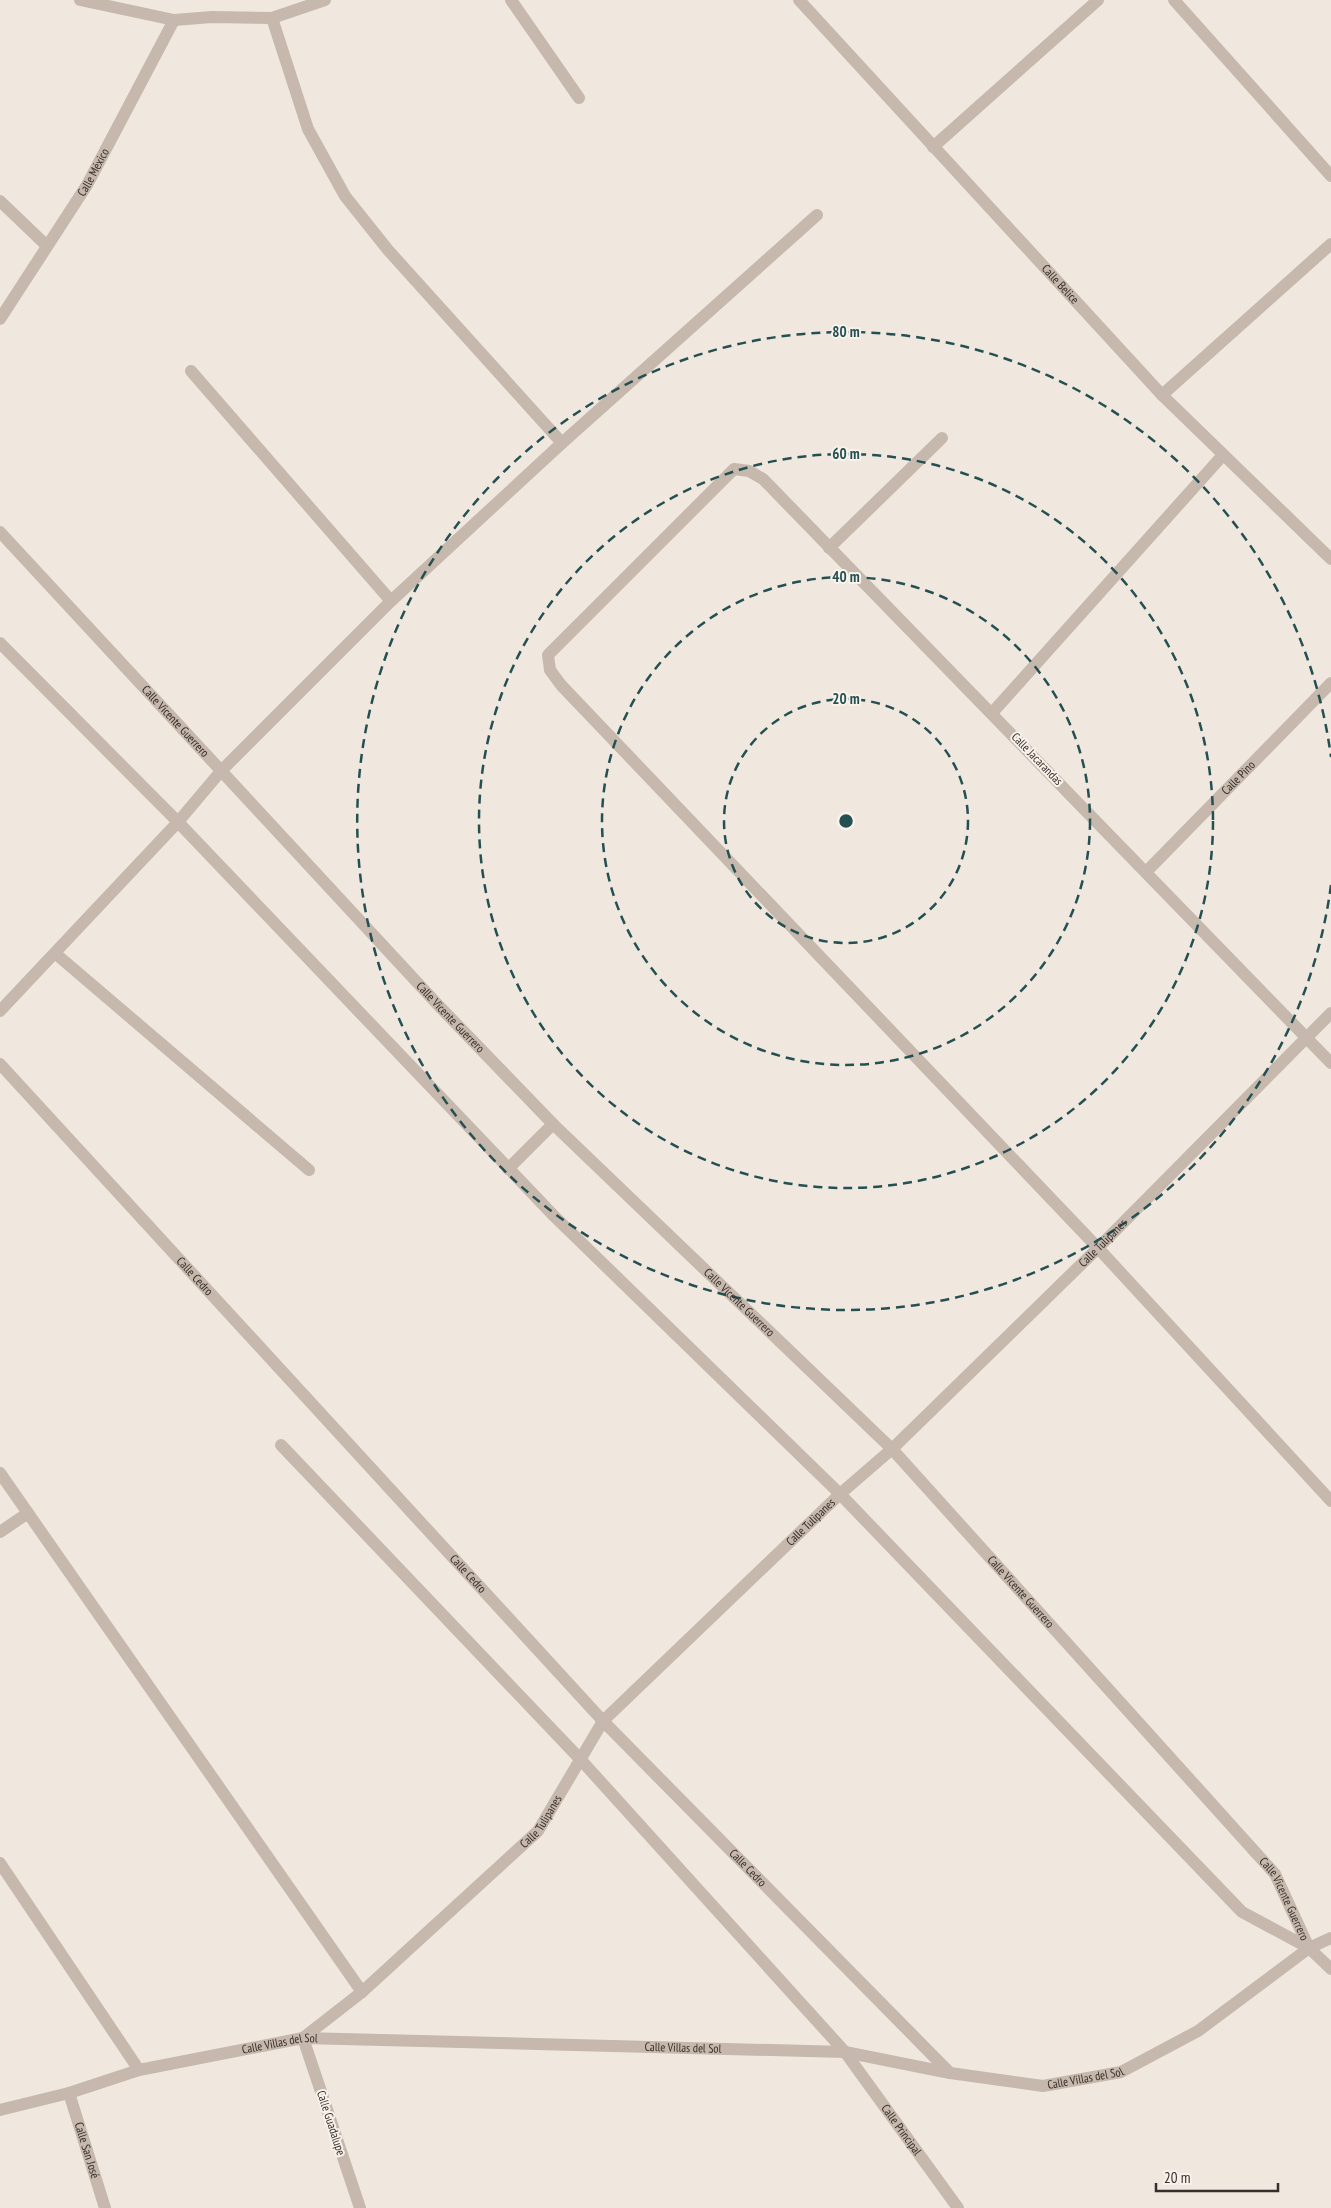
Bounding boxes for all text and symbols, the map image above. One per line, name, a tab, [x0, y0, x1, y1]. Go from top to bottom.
street label: Calle México	[74, 145, 112, 199]
street label: Calle Belice	[1039, 261, 1082, 307]
text: 80 m	[832, 322, 860, 341]
text: 60 m	[832, 444, 860, 463]
text: 40 m	[832, 567, 860, 586]
street label: Calle Vicente Guerrero	[139, 682, 213, 760]
text: 20 m	[832, 689, 860, 708]
street label: Calle Jacarandas	[1009, 729, 1066, 788]
street label: Calle Pino	[1218, 757, 1258, 797]
centre of rings	[837, 812, 855, 830]
street label: Calle Vicente Guerrero	[413, 978, 488, 1056]
street label: Calle Tulipanes	[1075, 1215, 1130, 1270]
street label: Calle Cedro	[174, 1253, 217, 1298]
street label: Calle Vicente Guerrero	[701, 1265, 778, 1339]
street label: Calle Tulipanes	[783, 1495, 838, 1549]
street label: Calle Cedro	[447, 1551, 490, 1596]
street label: Calle Vicente Guerrero	[985, 1552, 1058, 1631]
street label: Calle Tulipanes	[517, 1792, 565, 1851]
street label: Calle Cedro	[726, 1845, 770, 1890]
street label: Calle Vicente Guerrero	[1256, 1854, 1312, 1943]
street label: Calle Villas del Sol	[240, 2030, 318, 2057]
street label: Calle Villas del Sol	[644, 2039, 722, 2056]
street label: Calle Villas del Sol	[1046, 2064, 1126, 2092]
street label: Calle Guadalupe	[314, 2089, 349, 2157]
street label: Calle Principal	[878, 2101, 925, 2158]
street label: Calle San José	[72, 2120, 103, 2180]
scale bar	[1156, 2160, 1278, 2192]
text: 20 m	[1164, 2168, 1190, 2187]

